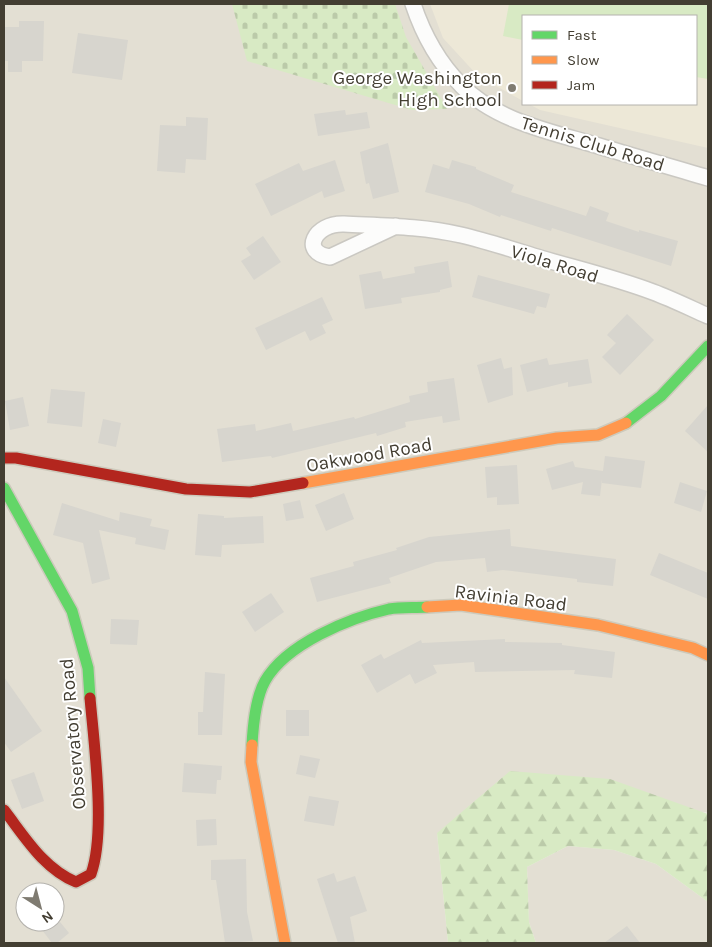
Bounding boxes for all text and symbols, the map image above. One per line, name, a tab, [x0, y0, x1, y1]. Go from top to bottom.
legend	[522, 15, 697, 105]
text: Fast	[567, 26, 597, 44]
text: Slow	[567, 51, 599, 69]
place label: George Washington High School	[333, 67, 502, 111]
text: Jam	[567, 76, 595, 94]
marker: George Washington High School	[506, 82, 518, 94]
street label: Tennis Club Road	[518, 112, 667, 176]
street label: Viola Road	[508, 240, 601, 288]
street label: Oakwood Road	[304, 433, 434, 477]
street label: Ravinia Road	[453, 580, 568, 616]
street label: Observatory Road	[55, 657, 91, 810]
north arrow	[15, 882, 65, 932]
text: N	[38, 907, 56, 927]

